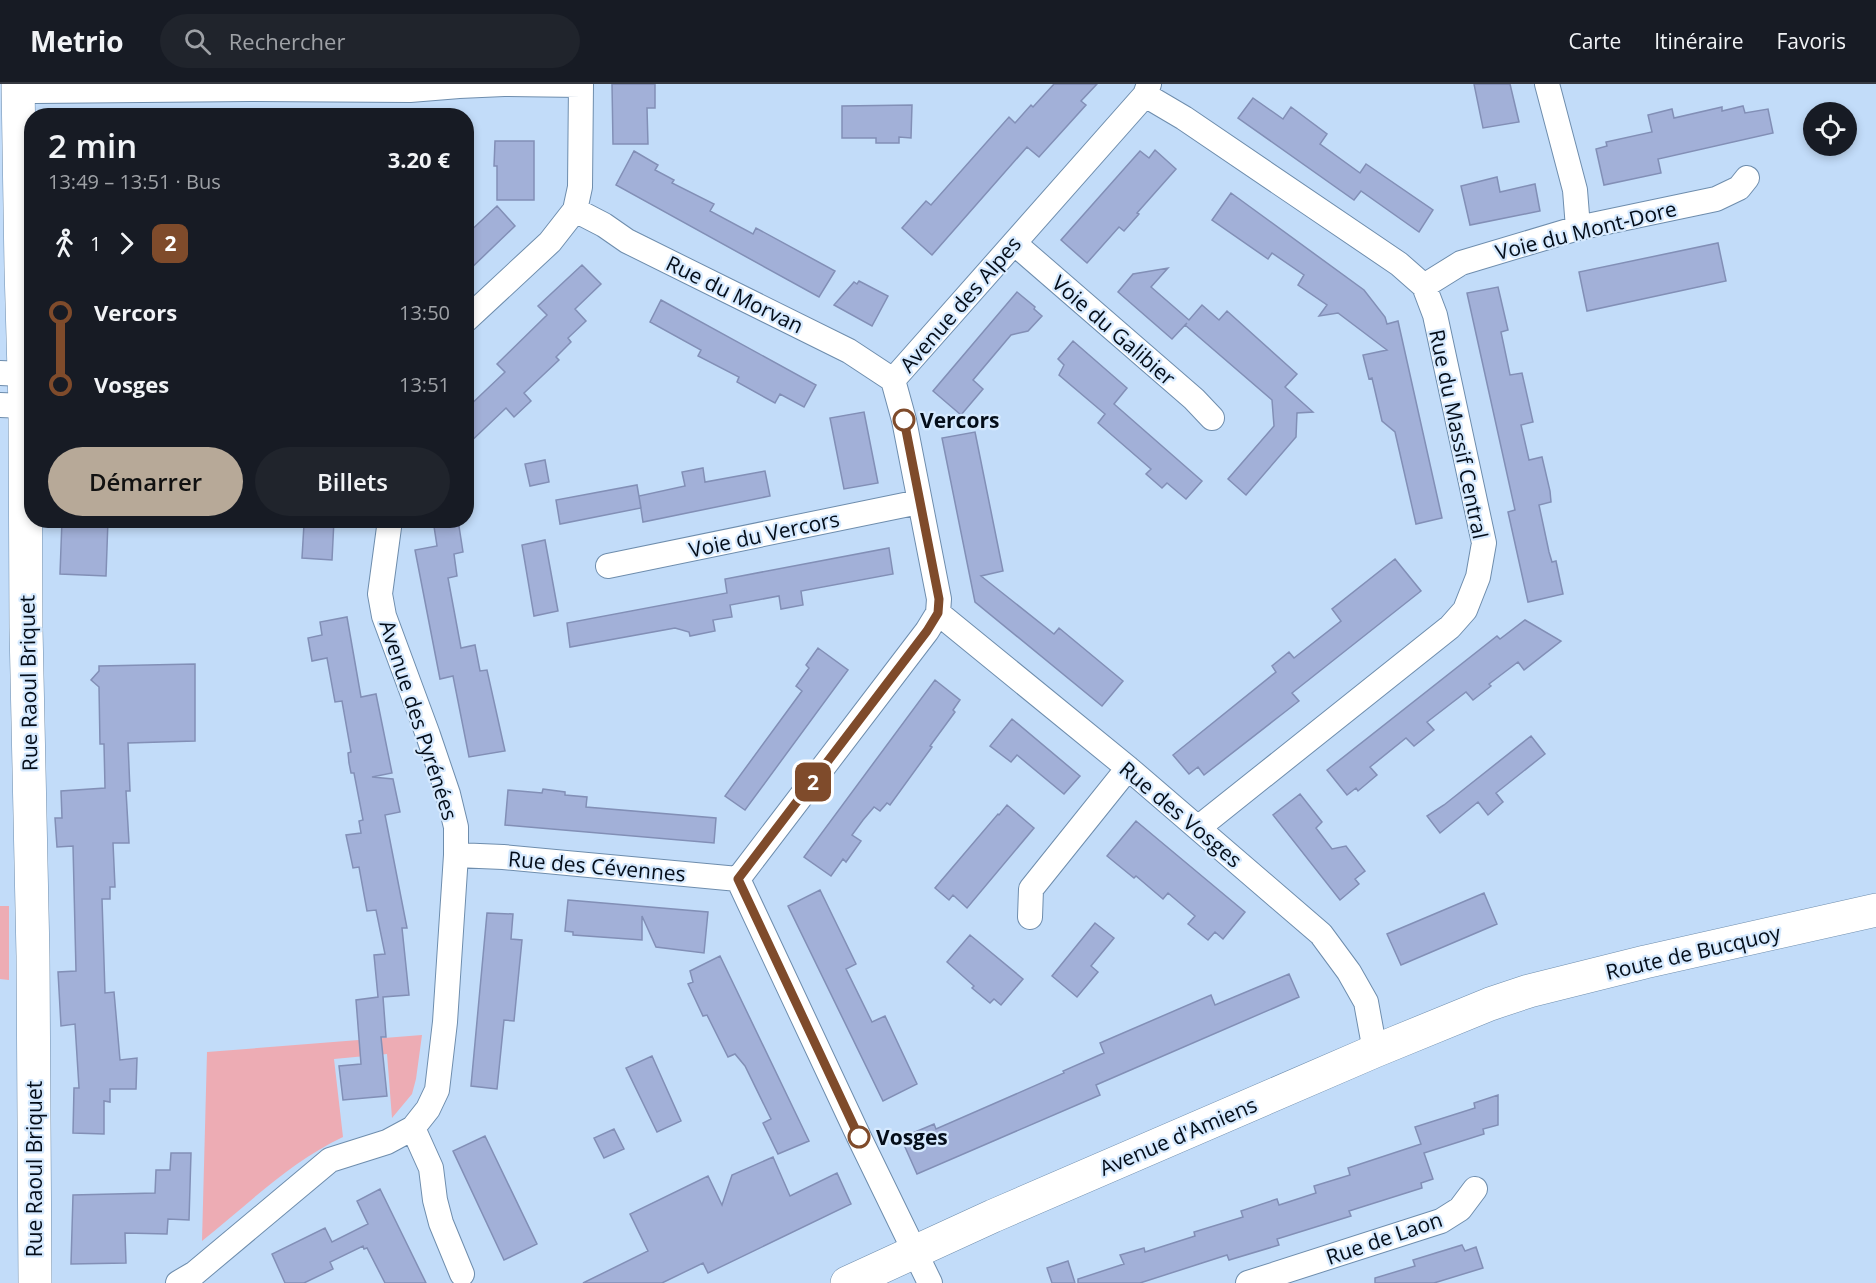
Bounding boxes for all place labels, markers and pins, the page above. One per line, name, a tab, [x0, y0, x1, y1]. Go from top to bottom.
place label: Vercors	[920, 406, 999, 434]
marker: Vercors	[893, 409, 915, 431]
place label: Vosges	[876, 1123, 948, 1151]
marker: Vosges	[848, 1126, 870, 1148]

